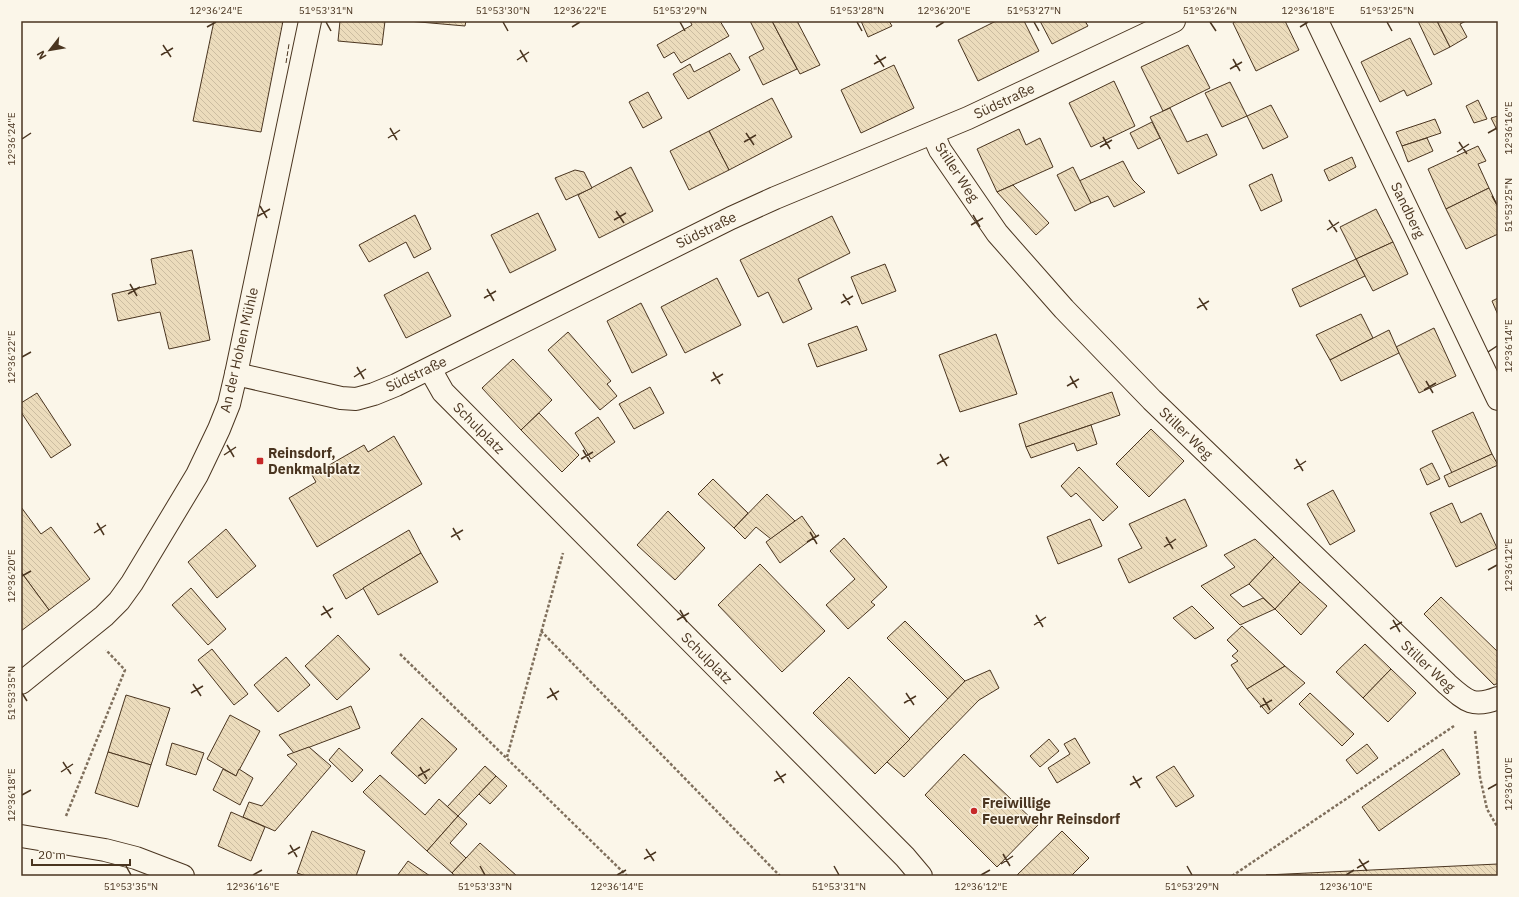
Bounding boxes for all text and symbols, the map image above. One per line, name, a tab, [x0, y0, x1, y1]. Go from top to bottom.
text: 12°36'24"E	[189, 4, 243, 17]
text: 51°53'31"N	[299, 4, 353, 17]
text: 51°53'30"N	[476, 4, 530, 17]
text: 12°36'22"E	[553, 4, 607, 17]
text: 51°53'29"N	[653, 4, 707, 17]
text: 51°53'28"N	[830, 4, 884, 17]
text: 12°36'20"E	[917, 4, 971, 17]
text: 51°53'27"N	[1007, 4, 1061, 17]
text: 51°53'26"N	[1183, 4, 1237, 17]
text: 12°36'18"E	[1281, 4, 1335, 17]
text: 51°53'25"N	[1360, 4, 1414, 17]
north arrow	[30, 30, 70, 70]
text: N	[33, 48, 49, 62]
street label: Südstraße	[971, 79, 1038, 123]
text: 12°36'16"E	[1502, 101, 1515, 155]
text: 12°36'24"E	[5, 112, 18, 166]
street label: Stiller Weg	[931, 139, 983, 206]
text: 51°53'25"N	[1502, 178, 1515, 232]
street label: Sandberg	[1387, 179, 1429, 241]
street label: Südstraße	[673, 208, 739, 252]
street label: An der Hohen Mühle	[216, 285, 262, 414]
text: 12°36'14"E	[1502, 319, 1515, 373]
text: 12°36'22"E	[5, 330, 18, 384]
street label: Südstraße	[383, 352, 450, 396]
street label: Schulplatz	[449, 398, 509, 458]
street label: Stiller Weg	[1155, 403, 1217, 463]
place label: Reinsdorf, Denkmalplatz	[268, 444, 360, 478]
marker: Reinsdorf, Denkmalplatz	[255, 456, 265, 466]
text: 12°36'12"E	[1502, 538, 1515, 592]
text: 12°36'20"E	[5, 549, 18, 603]
street label: Schulplatz	[677, 628, 737, 688]
street label: Stiller Weg	[1397, 636, 1459, 696]
text: 51°53'35"N	[5, 666, 18, 720]
text: 12°36'10"E	[1502, 757, 1515, 811]
text: 12°36'18"E	[5, 768, 18, 822]
place label: Freiwillige Feuerwehr Reinsdorf	[982, 794, 1120, 828]
marker: Freiwillige Feuerwehr Reinsdorf	[969, 806, 979, 816]
scale bar	[32, 841, 130, 867]
text: 20 m	[38, 847, 66, 862]
text: 51°53'35"N	[104, 880, 158, 893]
text: 12°36'16"E	[226, 880, 280, 893]
text: 51°53'33"N	[458, 880, 512, 893]
text: 12°36'14"E	[590, 880, 644, 893]
text: 51°53'31"N	[812, 880, 866, 893]
text: 12°36'12"E	[954, 880, 1008, 893]
text: 51°53'29"N	[1165, 880, 1219, 893]
text: 12°36'10"E	[1319, 880, 1373, 893]

